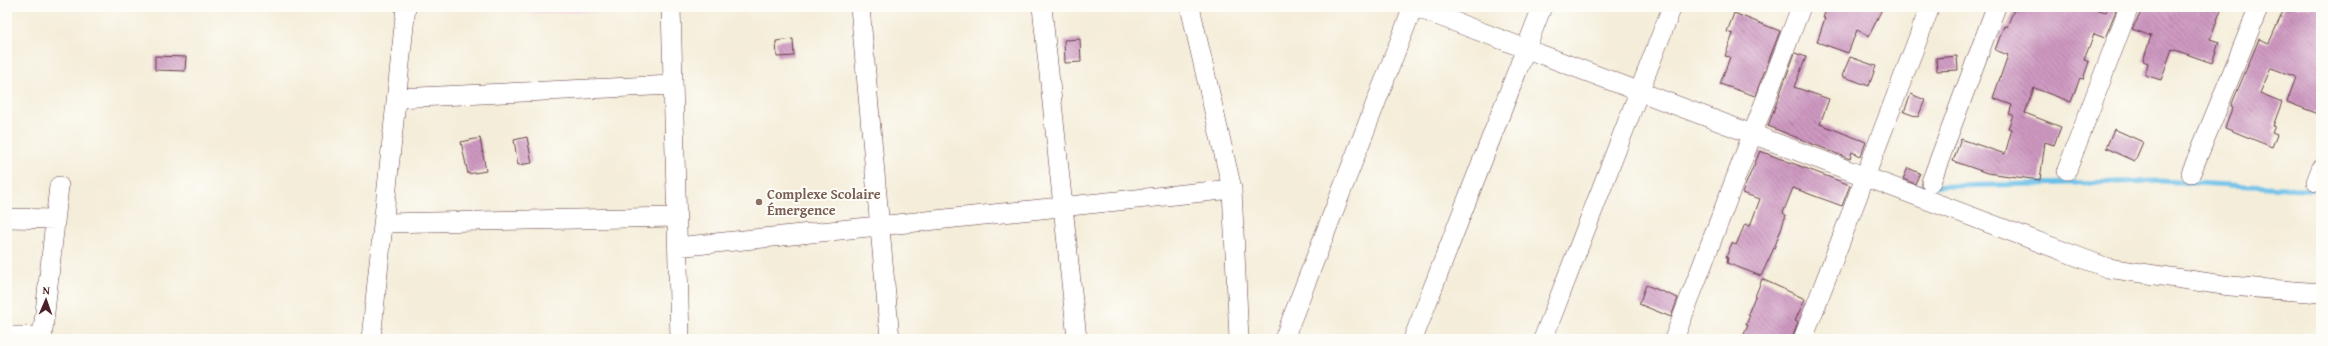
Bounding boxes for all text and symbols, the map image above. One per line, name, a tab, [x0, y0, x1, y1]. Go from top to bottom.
place label: Complexe Scolaire Émergence	[767, 184, 881, 220]
marker: Complexe Scolaire Émergence	[754, 197, 764, 207]
north arrow	[26, 280, 66, 320]
text: N	[42, 282, 51, 298]

